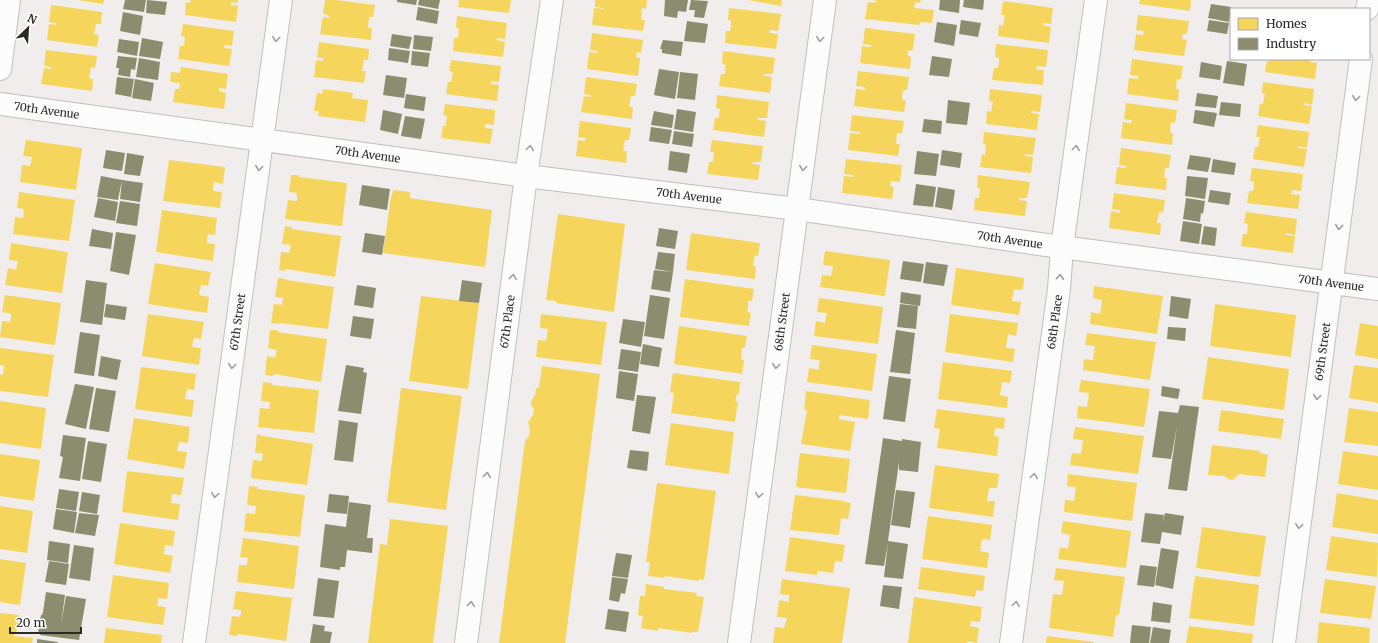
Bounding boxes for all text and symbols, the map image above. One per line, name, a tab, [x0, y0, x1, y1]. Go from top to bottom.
north arrow	[8, 8, 48, 48]
legend	[1230, 8, 1370, 60]
text: N	[25, 11, 39, 27]
text: Homes	[1266, 16, 1307, 31]
one-way arrow	[272, 36, 281, 42]
one-way arrow	[816, 36, 825, 42]
text: Industry	[1266, 36, 1316, 51]
one-way arrow	[1352, 95, 1361, 101]
street label: 70th Avenue	[13, 99, 80, 122]
street label: 70th Avenue	[334, 143, 401, 166]
one-way arrow	[526, 145, 535, 151]
one-way arrow	[1071, 145, 1080, 151]
one-way arrow	[255, 164, 264, 171]
one-way arrow	[799, 165, 808, 171]
street label: 70th Avenue	[655, 185, 723, 207]
one-way arrow	[1335, 224, 1344, 230]
street label: 70th Avenue	[976, 228, 1044, 251]
street label: 70th Avenue	[1297, 271, 1365, 294]
one-way arrow	[508, 274, 517, 280]
one-way arrow	[1055, 274, 1064, 280]
street label: 68th Street	[771, 291, 793, 352]
street label: 67th Street	[227, 292, 248, 351]
street label: 67th Place	[497, 294, 518, 349]
street label: 68th Place	[1044, 294, 1065, 350]
street label: 69th Street	[1312, 321, 1333, 382]
one-way arrow	[228, 363, 237, 369]
one-way arrow	[772, 363, 781, 369]
one-way arrow	[1313, 394, 1322, 400]
one-way arrow	[483, 472, 492, 478]
one-way arrow	[1029, 472, 1038, 479]
one-way arrow	[210, 491, 219, 498]
one-way arrow	[755, 491, 764, 498]
one-way arrow	[1295, 523, 1304, 529]
one-way arrow	[466, 601, 475, 607]
one-way arrow	[1011, 601, 1020, 607]
scale bar	[10, 609, 81, 635]
text: 20 m	[16, 615, 45, 630]

